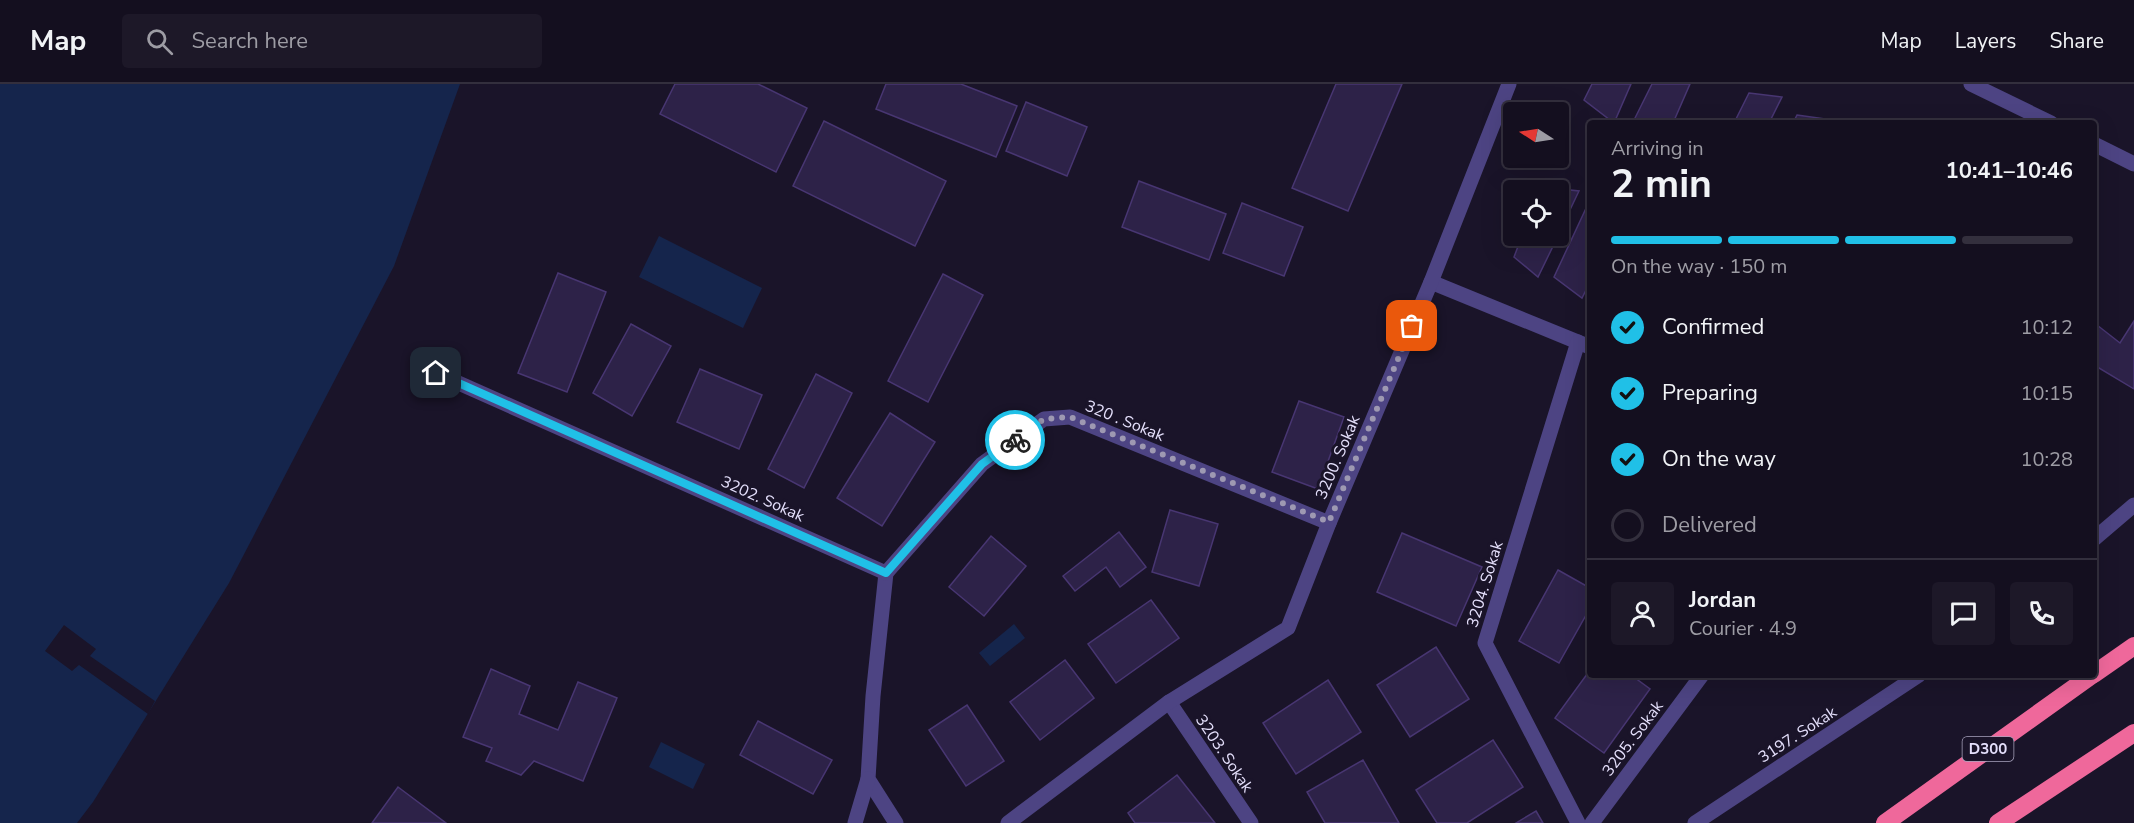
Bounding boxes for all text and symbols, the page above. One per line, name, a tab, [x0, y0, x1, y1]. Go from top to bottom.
search box	[122, 14, 542, 68]
text: Map	[30, 22, 86, 60]
icon: search	[143, 25, 176, 58]
text: Search here	[191, 26, 308, 56]
text: Map	[1880, 27, 1922, 55]
text: Layers	[1955, 27, 2016, 55]
text: Share	[2049, 27, 2104, 55]
north arrow	[1503, 102, 1569, 168]
map controls	[1503, 102, 1569, 246]
text: Arriving in	[1611, 135, 1704, 162]
text: 10:41–10:46	[1945, 156, 2073, 186]
text: 2 min	[1611, 158, 1712, 211]
button: locate	[1503, 180, 1569, 246]
text: On the way · 150 m	[1611, 253, 1787, 280]
pin	[1386, 300, 1437, 351]
icon: bag	[1395, 309, 1428, 342]
icon: check	[1611, 311, 1644, 344]
text: Confirmed	[1662, 312, 1764, 342]
text: 10:12	[2020, 314, 2073, 341]
pin	[410, 347, 461, 398]
icon: home	[419, 356, 452, 389]
icon: check	[1611, 377, 1644, 410]
text: Preparing	[1662, 378, 1758, 408]
text: 10:15	[2020, 380, 2073, 407]
street label: 320 . Sokak	[1082, 395, 1169, 447]
courier	[985, 410, 1045, 470]
street label: 3200. Sokak	[1310, 411, 1366, 503]
icon: bike	[999, 424, 1032, 457]
icon: check	[1611, 443, 1644, 476]
text: On the way	[1662, 444, 1776, 474]
text: 10:28	[2020, 446, 2073, 473]
street label: 3202. Sokak	[717, 471, 809, 528]
text: Delivered	[1662, 510, 1757, 540]
street label: 3204. Sokak	[1461, 537, 1509, 630]
button: person	[1611, 582, 1674, 645]
button: chat	[1932, 582, 1995, 645]
button: phone	[2010, 582, 2073, 645]
text: Jordan	[1689, 585, 1756, 615]
text: Courier · 4.9	[1689, 615, 1797, 642]
street label: 3205. Sokak	[1597, 696, 1669, 781]
street label: 3197. Sokak	[1754, 701, 1842, 768]
street label: 3203. Sokak	[1190, 710, 1259, 798]
road number: D300	[1962, 737, 2014, 761]

